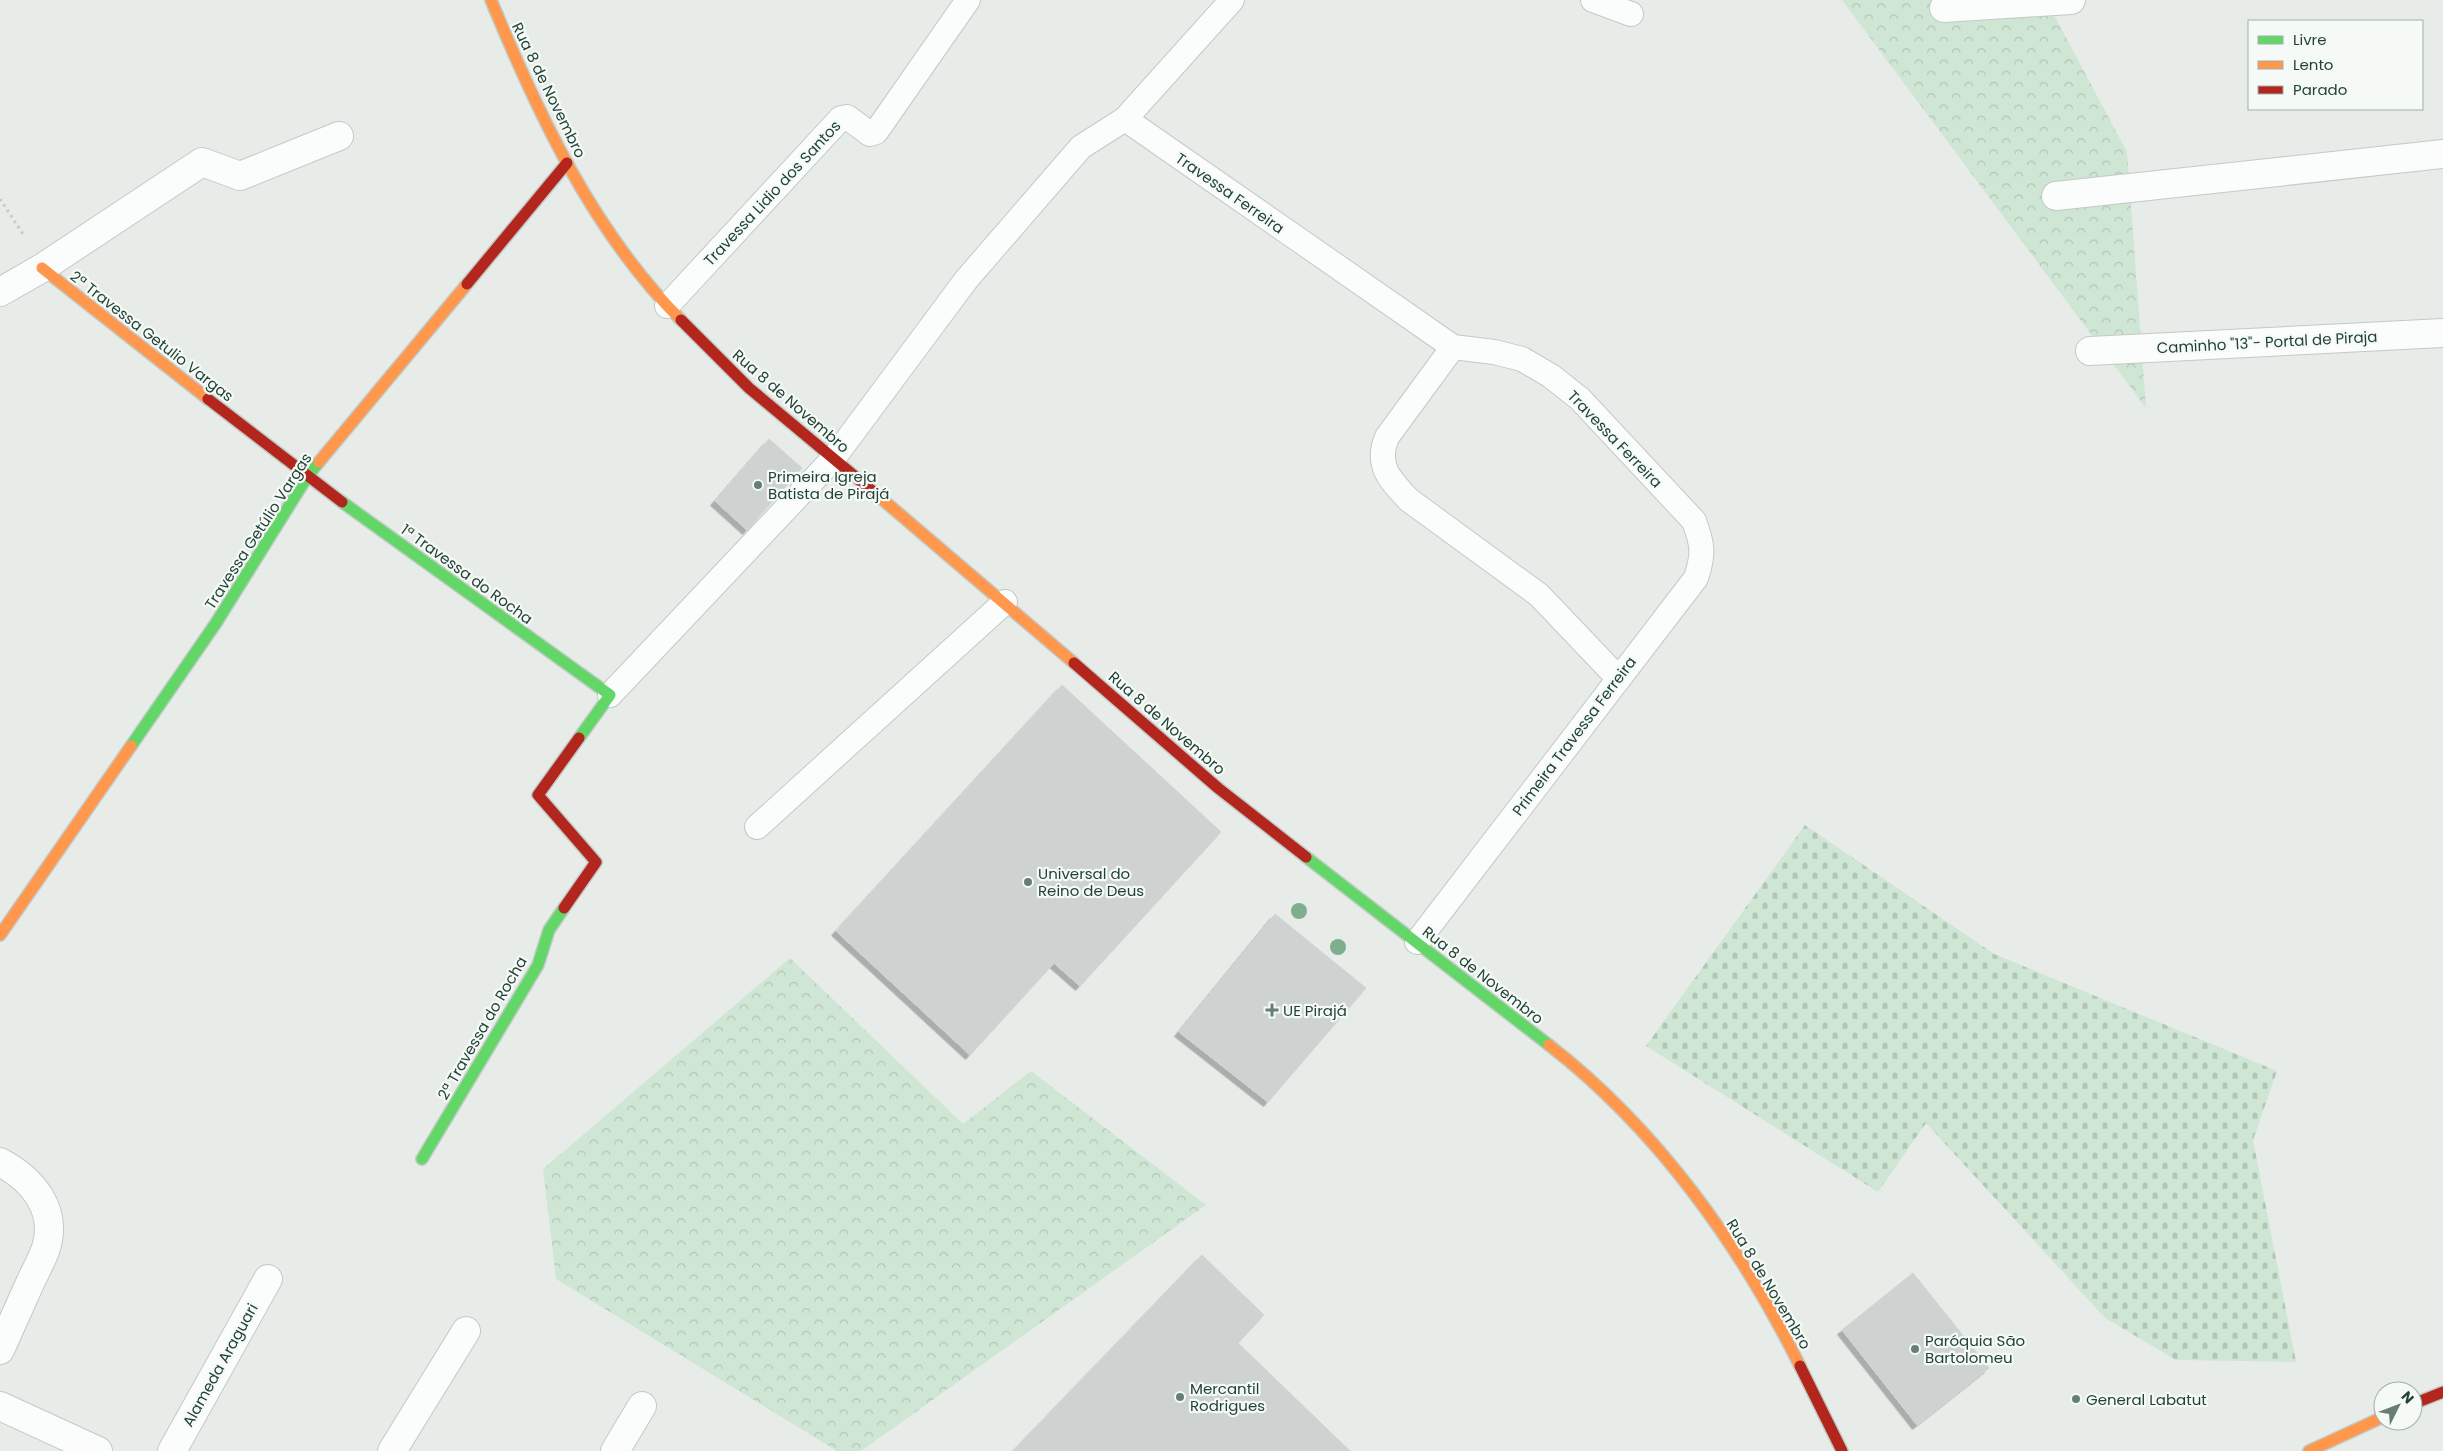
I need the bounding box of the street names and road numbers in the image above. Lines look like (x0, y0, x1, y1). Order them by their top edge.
street label: Rua 8 de Novembro (507, 19, 591, 161)
street label: Travessa Lidio dos Santos (699, 116, 845, 270)
street label: Travessa Ferreira (1171, 148, 1289, 238)
street label: 2ª Travessa Getulio Vargas (66, 266, 238, 406)
street label: Caminho "13"- Portal de Piraja (2156, 326, 2378, 358)
street label: Rua 8 de Novembro (728, 344, 854, 458)
street label: Travessa Ferreira (1563, 386, 1667, 492)
street label: Travessa Getúlio Vargas (200, 449, 317, 613)
street label: 1ª Travessa do Rocha (397, 519, 537, 629)
street label: Primeira Travessa Ferreira (1507, 652, 1641, 820)
street label: Rua 8 de Novembro (1104, 666, 1230, 780)
street label: Rua 8 de Novembro (1418, 921, 1548, 1029)
street label: 2ª Travessa do Rocha (432, 953, 532, 1103)
street label: Rua 8 de Novembro (1722, 1215, 1816, 1353)
street label: Alameda Araguari (177, 1300, 263, 1430)

